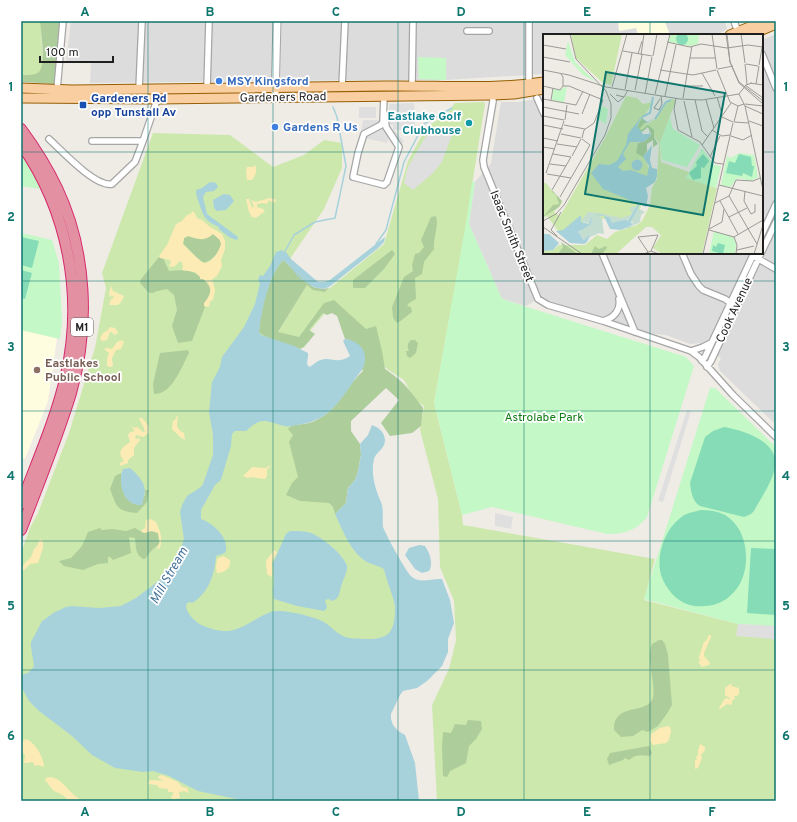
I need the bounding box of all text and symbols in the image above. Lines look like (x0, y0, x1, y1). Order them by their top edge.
text: A (80, 5, 90, 21)
text: B (206, 5, 215, 21)
text: C (332, 5, 340, 21)
text: D (456, 5, 466, 21)
text: E (583, 5, 591, 21)
text: F (708, 5, 716, 21)
inset map (543, 34, 763, 254)
scale bar (40, 38, 113, 64)
text: 100 m (46, 45, 79, 61)
place label: MSY Kingsford (227, 74, 309, 90)
marker: MSY Kingsford (214, 76, 224, 86)
text: 1 (8, 80, 14, 96)
text: 1 (783, 80, 789, 96)
street label: Gardeners Road (240, 89, 327, 107)
place label: Gardeners Rd opp Tunstall Av (91, 91, 177, 121)
marker: Gardeners Rd opp Tunstall Av (78, 100, 88, 110)
place label: Eastlake Golf Clubhouse (388, 109, 462, 139)
marker: Eastlake Golf Clubhouse (464, 118, 474, 128)
place label: Gardens R Us (283, 120, 358, 136)
marker: Gardens R Us (270, 122, 280, 132)
street label: Isaac Smith Street (485, 188, 537, 285)
text: 2 (7, 210, 15, 226)
text: 2 (782, 210, 790, 226)
street label: Cook Avenue (713, 275, 757, 346)
road number: M1 (71, 318, 93, 336)
text: 3 (7, 340, 15, 356)
text: 3 (782, 340, 790, 356)
place label: Eastlakes Public School (45, 356, 121, 386)
marker: Eastlakes Public School (32, 365, 42, 375)
park label: Astrolabe Park (504, 410, 584, 426)
text: 4 (7, 469, 15, 485)
text: 4 (782, 469, 790, 485)
water label: Mill Stream (147, 544, 193, 607)
text: 5 (7, 599, 15, 615)
text: 5 (782, 599, 790, 615)
text: 6 (7, 729, 15, 745)
text: 6 (782, 729, 790, 745)
text: A (80, 805, 90, 821)
text: B (206, 805, 215, 821)
text: C (332, 805, 340, 821)
text: D (456, 805, 466, 821)
text: E (583, 805, 591, 821)
text: F (708, 805, 716, 821)

